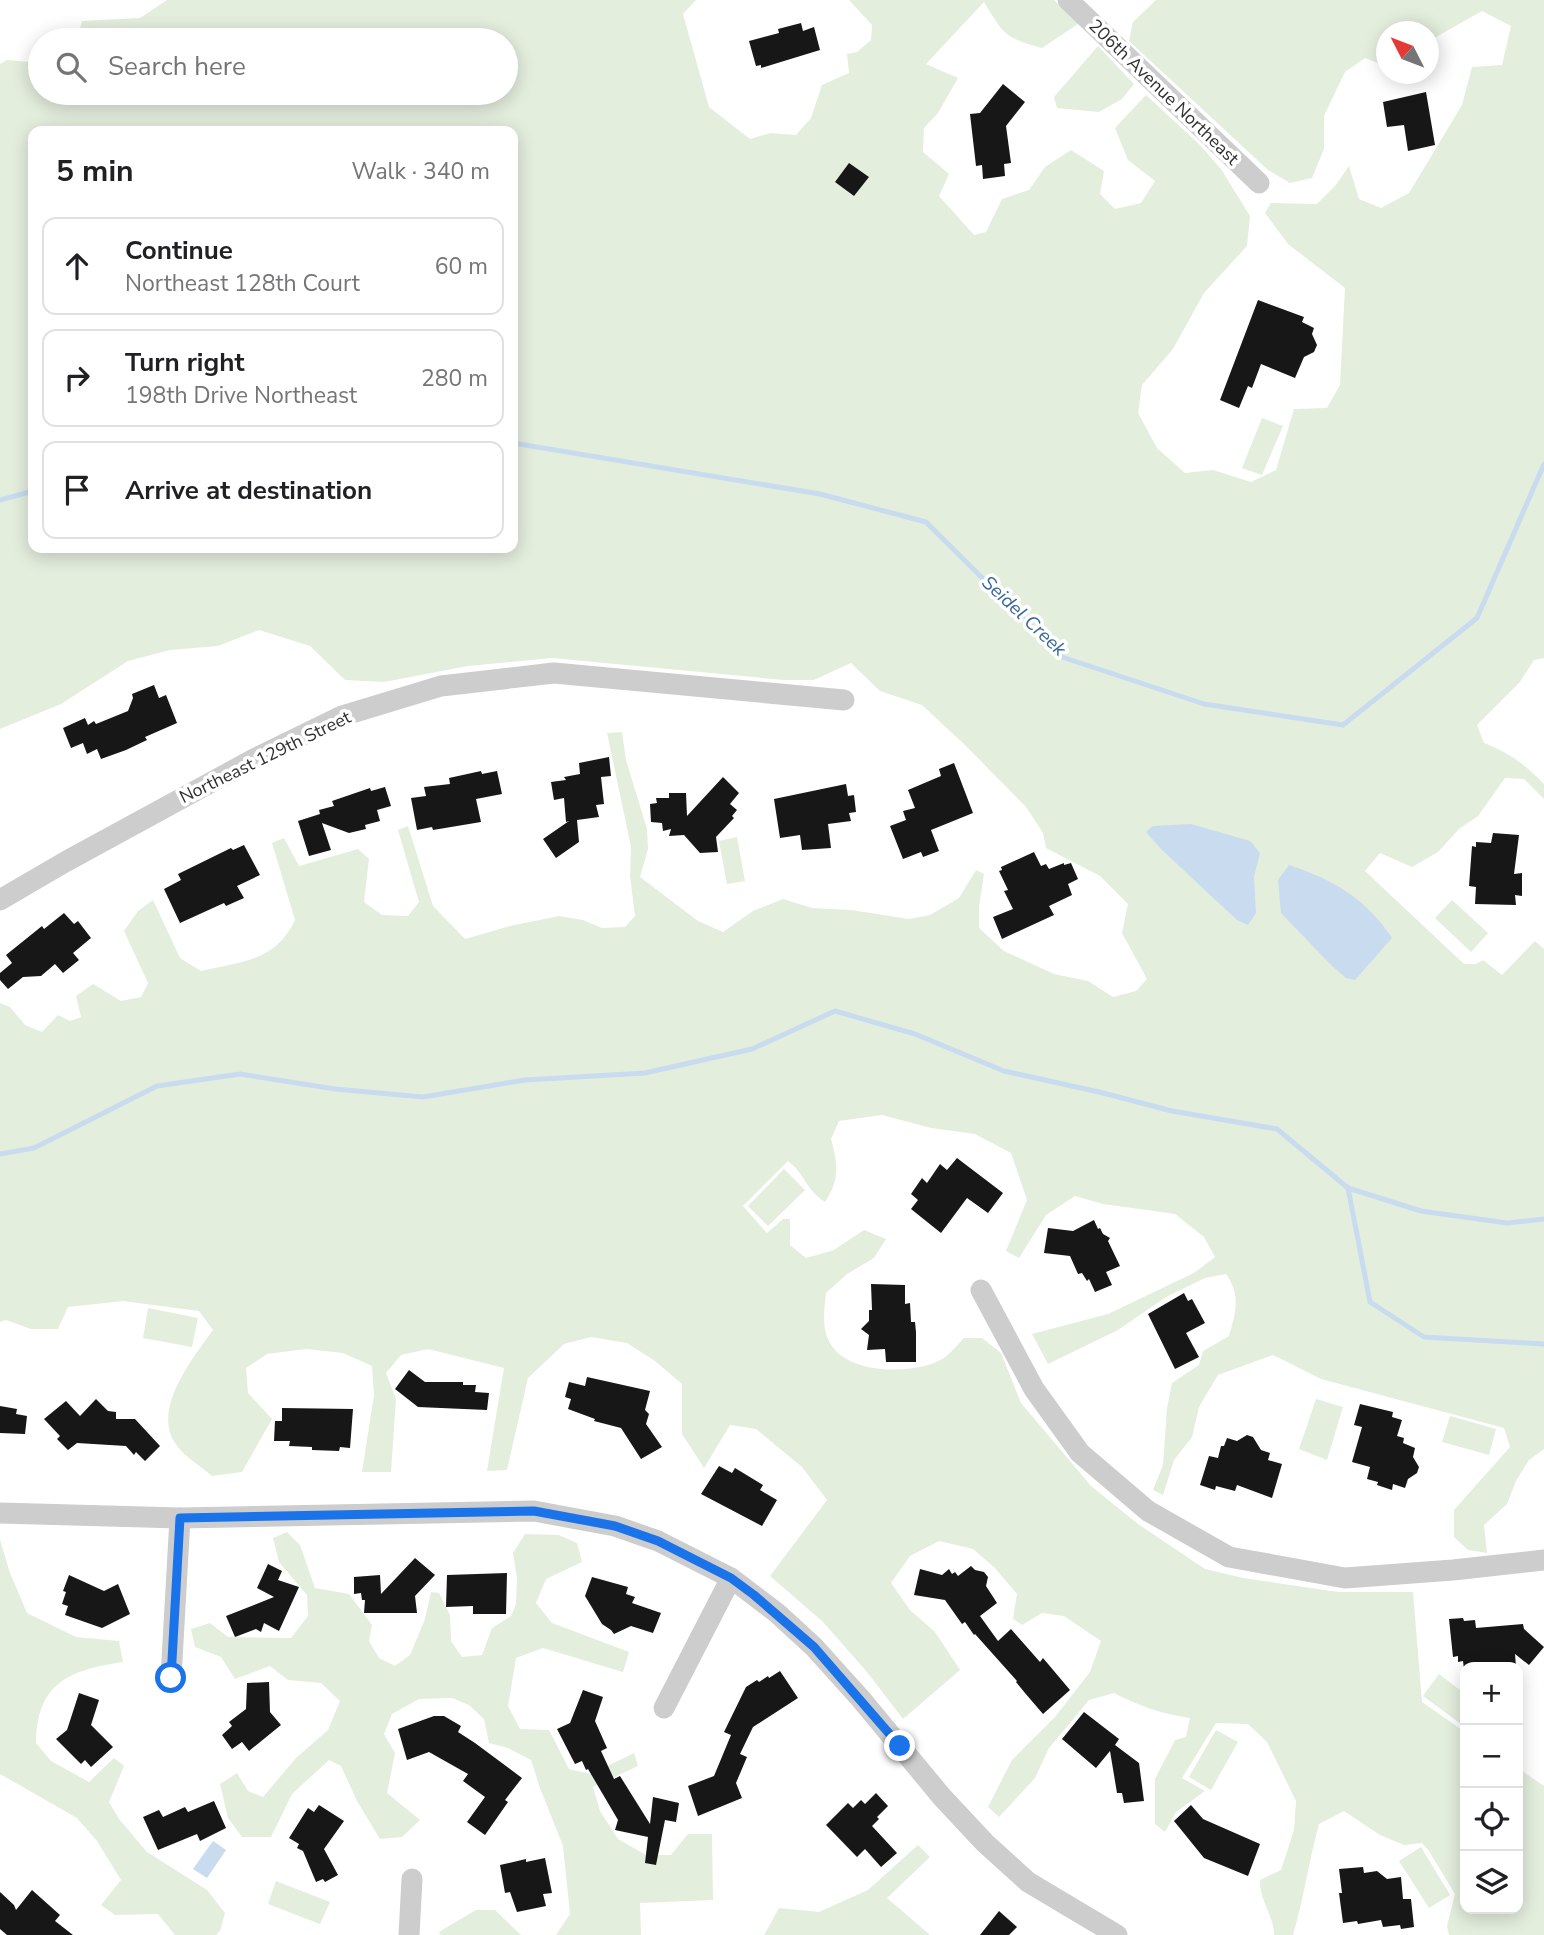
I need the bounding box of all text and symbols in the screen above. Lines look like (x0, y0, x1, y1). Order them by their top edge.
street label: 206th Avenue Northeast (1084, 14, 1245, 171)
north arrow (1376, 21, 1439, 84)
search box (28, 28, 518, 105)
icon: search (52, 48, 90, 86)
text: Search here (108, 49, 246, 84)
text: 5 min (56, 151, 134, 192)
text: Walk · 340 m (351, 156, 490, 187)
text: Continue (125, 233, 233, 268)
icon: ahead (58, 247, 96, 285)
text: 60 m (435, 251, 488, 282)
text: Northeast 128th Court (125, 268, 360, 299)
text: Turn right (125, 345, 244, 380)
icon: right (58, 359, 96, 397)
text: 280 m (421, 363, 488, 394)
text: 198th Drive Northeast (125, 380, 357, 411)
icon: arrive (58, 471, 96, 509)
text: Arrive at destination (125, 473, 372, 508)
water label: Seidel Creek (976, 570, 1072, 662)
street label: Northeast 129th Street (175, 705, 355, 809)
route start (155, 1662, 186, 1693)
map controls (1460, 1662, 1523, 1914)
button: + (1460, 1662, 1523, 1725)
button: − (1460, 1725, 1523, 1788)
route end (884, 1730, 915, 1761)
button: locate (1460, 1788, 1523, 1851)
button: layers (1460, 1851, 1523, 1914)

